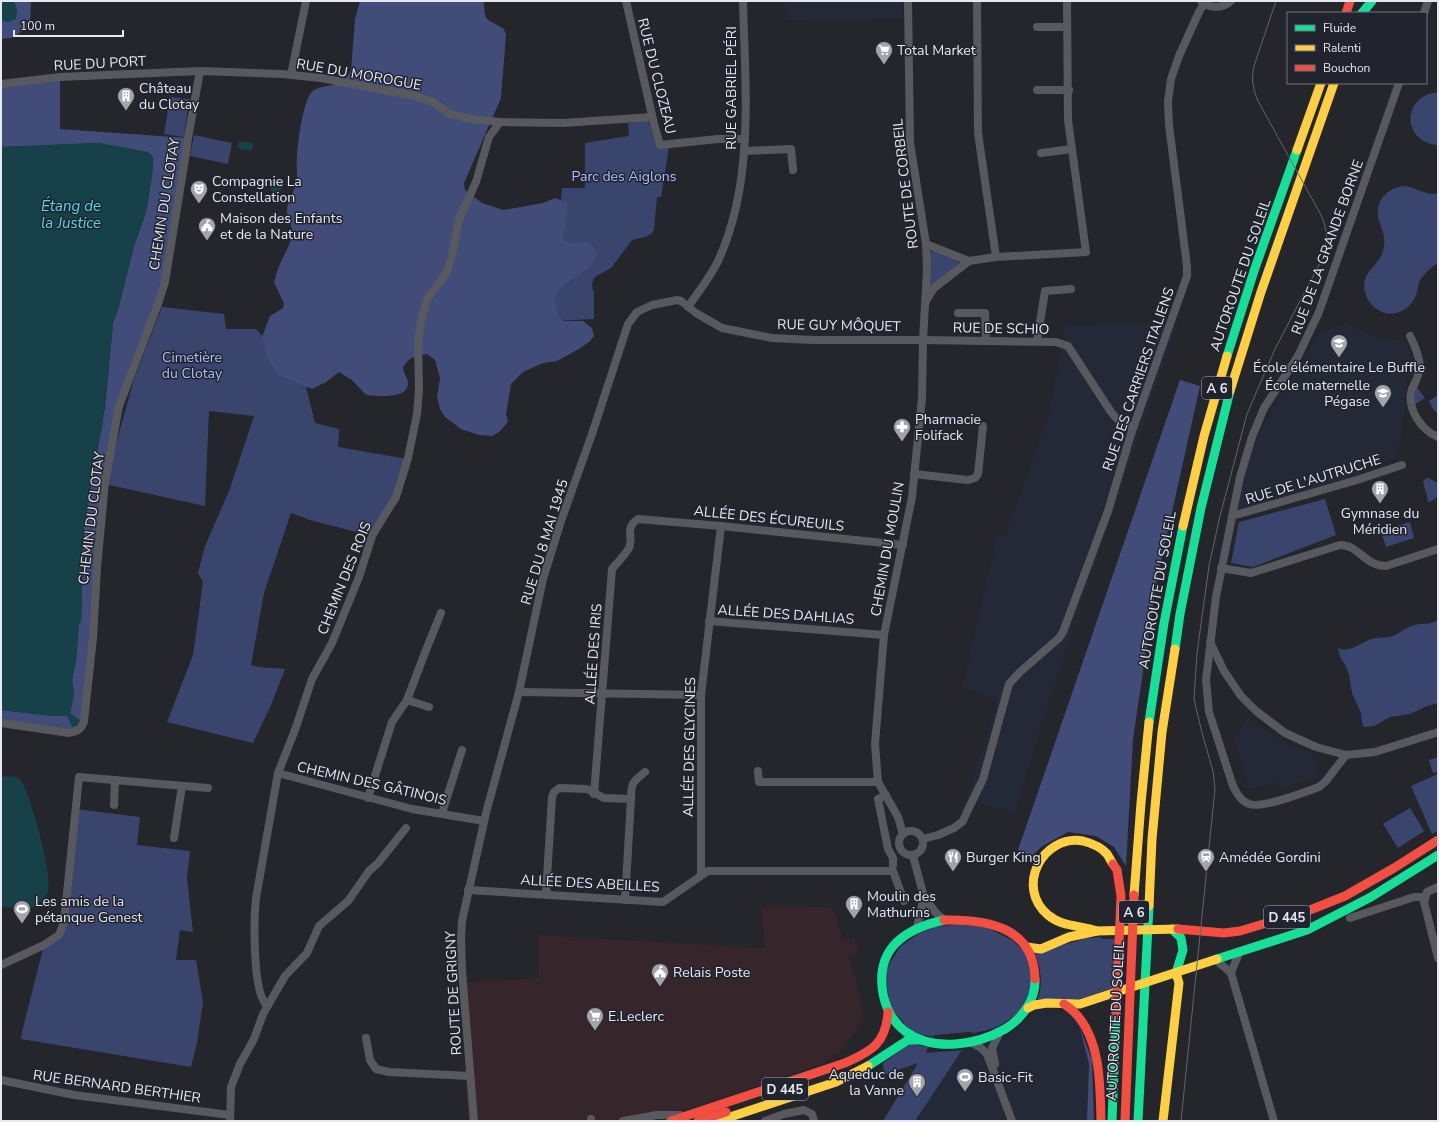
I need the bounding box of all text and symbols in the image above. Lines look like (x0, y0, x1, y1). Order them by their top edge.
scale bar (14, 12, 123, 38)
legend (1287, 12, 1427, 84)
street label: RUE DU CLOZEAU (633, 16, 680, 136)
text: 100 m (20, 18, 55, 34)
text: Fluide (1323, 20, 1356, 36)
street label: RUE GABRIEL PÉRI (722, 26, 741, 150)
supermarket icon: Total Market (874, 40, 894, 65)
text: Ralenti (1323, 40, 1361, 56)
place label: Total Market (897, 41, 976, 60)
street label: RUE DU PORT (53, 52, 147, 75)
street label: RUE DU MOROGUE (295, 54, 423, 95)
text: Bouchon (1323, 60, 1370, 76)
place label: Château du Clotay (139, 79, 200, 114)
building icon: Château du Clotay (116, 86, 136, 111)
street label: ROUTE DE CORBEIL (888, 118, 923, 250)
street label: CHEMIN DU CLOTAY (145, 136, 184, 272)
street label: RUE DE LA GRANDE BORNE (1287, 157, 1368, 337)
park label: Parc des Aiglons (571, 167, 677, 186)
place label: Compagnie La Constellation (212, 172, 302, 207)
theatre icon: Compagnie La Constellation (189, 179, 209, 204)
water label: Étang de la Justice (41, 196, 101, 233)
street label: AUTOROUTE DU SOLEIL (1205, 196, 1276, 354)
place label: Maison des Enfants et de la Nature (220, 209, 343, 244)
public building icon: Maison des Enfants et de la Nature (197, 216, 217, 241)
street label: RUE DES CARRIERS ITALIENS (1098, 285, 1179, 473)
street label: RUE GUY MÔQUET (777, 315, 902, 336)
street label: RUE DE SCHIO (953, 318, 1049, 339)
school or university icon: École élémentaire Le Buffle (1329, 333, 1349, 358)
park label: Cimetière du Clotay (162, 348, 223, 383)
place label: École élémentaire Le Buffle (1253, 358, 1425, 377)
place label: École maternelle Pégase (1265, 376, 1370, 411)
road number: A 6 (1202, 377, 1232, 399)
school or university icon: École maternelle Pégase (1373, 383, 1393, 408)
place label: Pharmacie Folifack (915, 410, 981, 445)
pharmacy icon: Pharmacie Folifack (892, 417, 912, 442)
street label: CHEMIN DU CLOTAY (74, 450, 109, 586)
street label: RUE DE L'AUTRUCHE (1243, 450, 1383, 509)
street label: RUE DU 8 MAI 1945 (516, 477, 573, 607)
building icon: Gymnase du Méridien (1370, 479, 1390, 504)
street label: CHEMIN DU MOULIN (866, 480, 909, 618)
street label: ALLÉE DES ÉCUREUILS (693, 501, 845, 536)
place label: Gymnase du Méridien (1341, 504, 1419, 539)
street label: AUTOROUTE DU SOLEIL (1134, 509, 1181, 670)
street label: CHEMIN DES ROIS (313, 518, 376, 638)
street label: ALLÉE DES DAHLIAS (717, 600, 855, 629)
street label: ALLÉE DES IRIS (580, 603, 607, 705)
street label: ALLÉE DES GLYCINES (679, 677, 700, 817)
street label: CHEMIN DES GÂTINOIS (295, 757, 449, 810)
restaurant icon: Burger King (943, 847, 963, 872)
station icon: Amédée Gordini (1196, 847, 1216, 872)
place label: Burger King (966, 848, 1041, 867)
place label: Amédée Gordini (1219, 848, 1321, 867)
street label: ALLÉE DES ABEILLES (520, 870, 660, 897)
place label: Moulin des Mathurins (867, 887, 936, 922)
place label: Les amis de la pétanque Genest (35, 892, 143, 927)
building icon: Moulin des Mathurins (844, 894, 864, 919)
sports icon: Les amis de la pétanque Genest (12, 899, 32, 924)
road number: A 6 (1119, 901, 1149, 923)
road number: D 445 (1264, 906, 1310, 928)
street label: ROUTE DE GRIGNY (441, 930, 466, 1056)
street label: AUTOROUTE DU SOLEIL (1102, 940, 1129, 1101)
public building icon: Relais Poste (650, 962, 670, 987)
place label: Relais Poste (673, 963, 750, 982)
supermarket icon: E.Leclerc (585, 1006, 605, 1031)
place label: E.Leclerc (608, 1007, 664, 1026)
street label: RUE BERNARD BERTHIER (32, 1065, 202, 1108)
place label: Aqueduc de la Vanne (829, 1065, 904, 1100)
sports icon: Basic-Fit (955, 1067, 975, 1092)
place label: Basic-Fit (978, 1068, 1033, 1087)
building icon: Aqueduc de la Vanne (907, 1072, 927, 1097)
road number: D 445 (762, 1078, 808, 1100)

